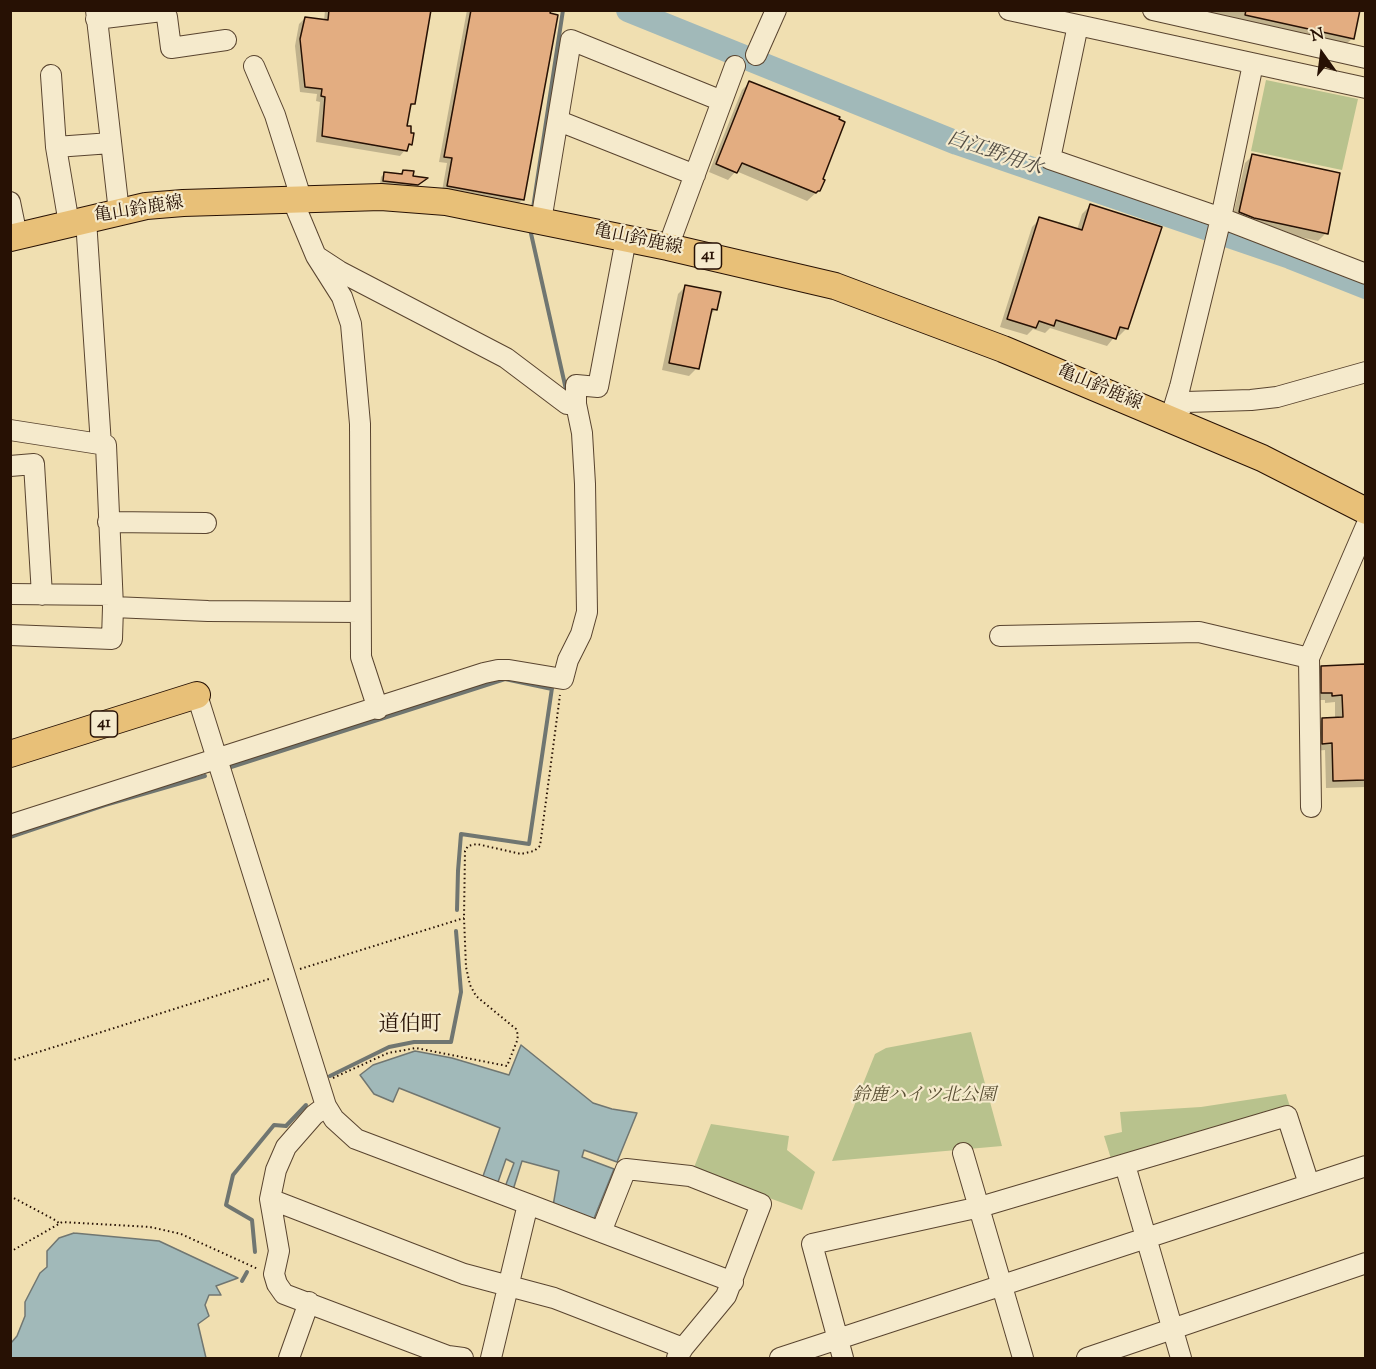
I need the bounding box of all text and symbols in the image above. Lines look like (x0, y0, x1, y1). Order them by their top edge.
text: N (1309, 23, 1327, 49)
north arrow (1292, 24, 1352, 84)
water label: 白江野用水 (943, 127, 1045, 183)
street label: 亀山鈴鹿線 (93, 193, 185, 229)
street label: 亀山鈴鹿線 (592, 221, 684, 261)
road number: 41 (694, 243, 722, 269)
street label: 亀山鈴鹿線 (1053, 361, 1145, 417)
road number: 41 (90, 711, 118, 737)
district label: 道伯町 (379, 1013, 441, 1039)
park label: 鈴鹿ハイツ北公園 (852, 1086, 996, 1108)

